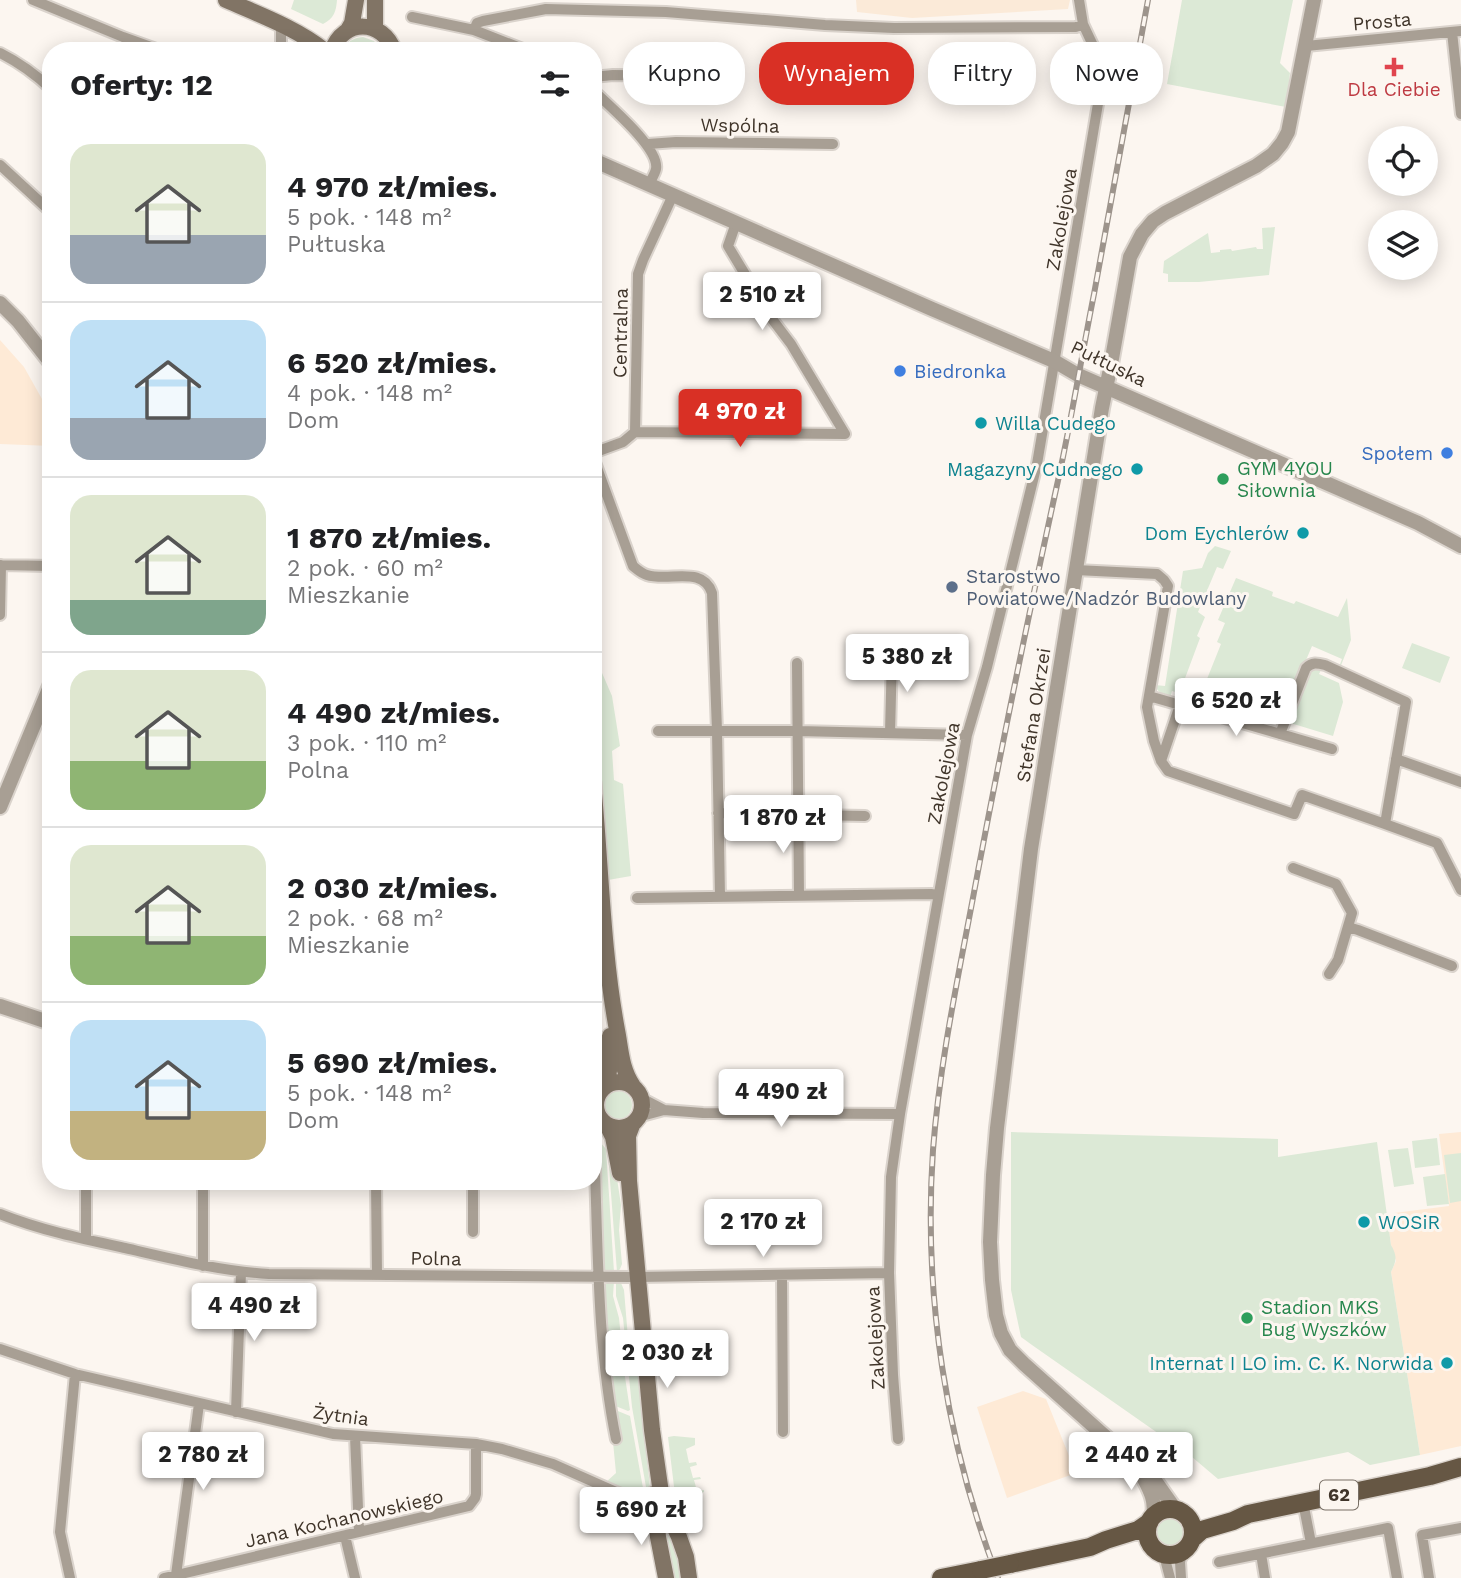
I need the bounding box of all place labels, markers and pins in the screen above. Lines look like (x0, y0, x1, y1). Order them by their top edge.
marker: Dla Ciebie (1386, 59, 1402, 75)
place label: Dla Ciebie (1347, 78, 1441, 101)
pin: 2 510 zł (690, 272, 834, 332)
place label: Biedronka (914, 360, 1007, 383)
marker: Biedronka (892, 363, 908, 379)
pin: 4 970 zł (668, 390, 812, 449)
place label: Willa Cudego (995, 412, 1116, 435)
marker: Willa Cudego (973, 415, 989, 431)
place label: Społem (1361, 442, 1433, 465)
marker: Społem (1439, 445, 1455, 461)
place label: GYM 4YOU Siłownia (1237, 457, 1333, 502)
place label: Magazyny Cudnego (947, 458, 1123, 481)
marker: Magazyny Cudnego (1129, 461, 1145, 477)
marker: GYM 4YOU Siłownia (1215, 471, 1231, 487)
place label: Dom Eychlerów (1144, 522, 1289, 545)
marker: Dom Eychlerów (1295, 525, 1311, 541)
place label: Starostwo Powiatowe/Nadzór Budowlany (966, 565, 1247, 610)
marker: Starostwo Powiatowe/Nadzór Budowlany (944, 579, 960, 595)
pin: 5 380 zł (835, 634, 979, 694)
pin: 6 520 zł (1164, 678, 1308, 738)
pin: 1 870 zł (711, 796, 855, 855)
pin: 4 490 zł (709, 1070, 853, 1129)
pin: 2 170 zł (691, 1200, 835, 1259)
place label: WOSiR (1378, 1211, 1440, 1234)
marker: WOSiR (1356, 1214, 1372, 1230)
pin: 4 490 zł (182, 1284, 326, 1343)
place label: Stadion MKS Bug Wyszków (1261, 1296, 1387, 1341)
marker: Stadion MKS Bug Wyszków (1239, 1310, 1255, 1326)
pin: 2 030 zł (595, 1330, 739, 1390)
place label: Internat I LO im. C. K. Norwida (1149, 1352, 1433, 1375)
marker: Internat I LO im. C. K. Norwida (1439, 1355, 1455, 1371)
pin: 2 780 zł (131, 1432, 275, 1492)
pin: 2 440 zł (1059, 1432, 1203, 1492)
pin: 5 690 zł (569, 1488, 713, 1547)

